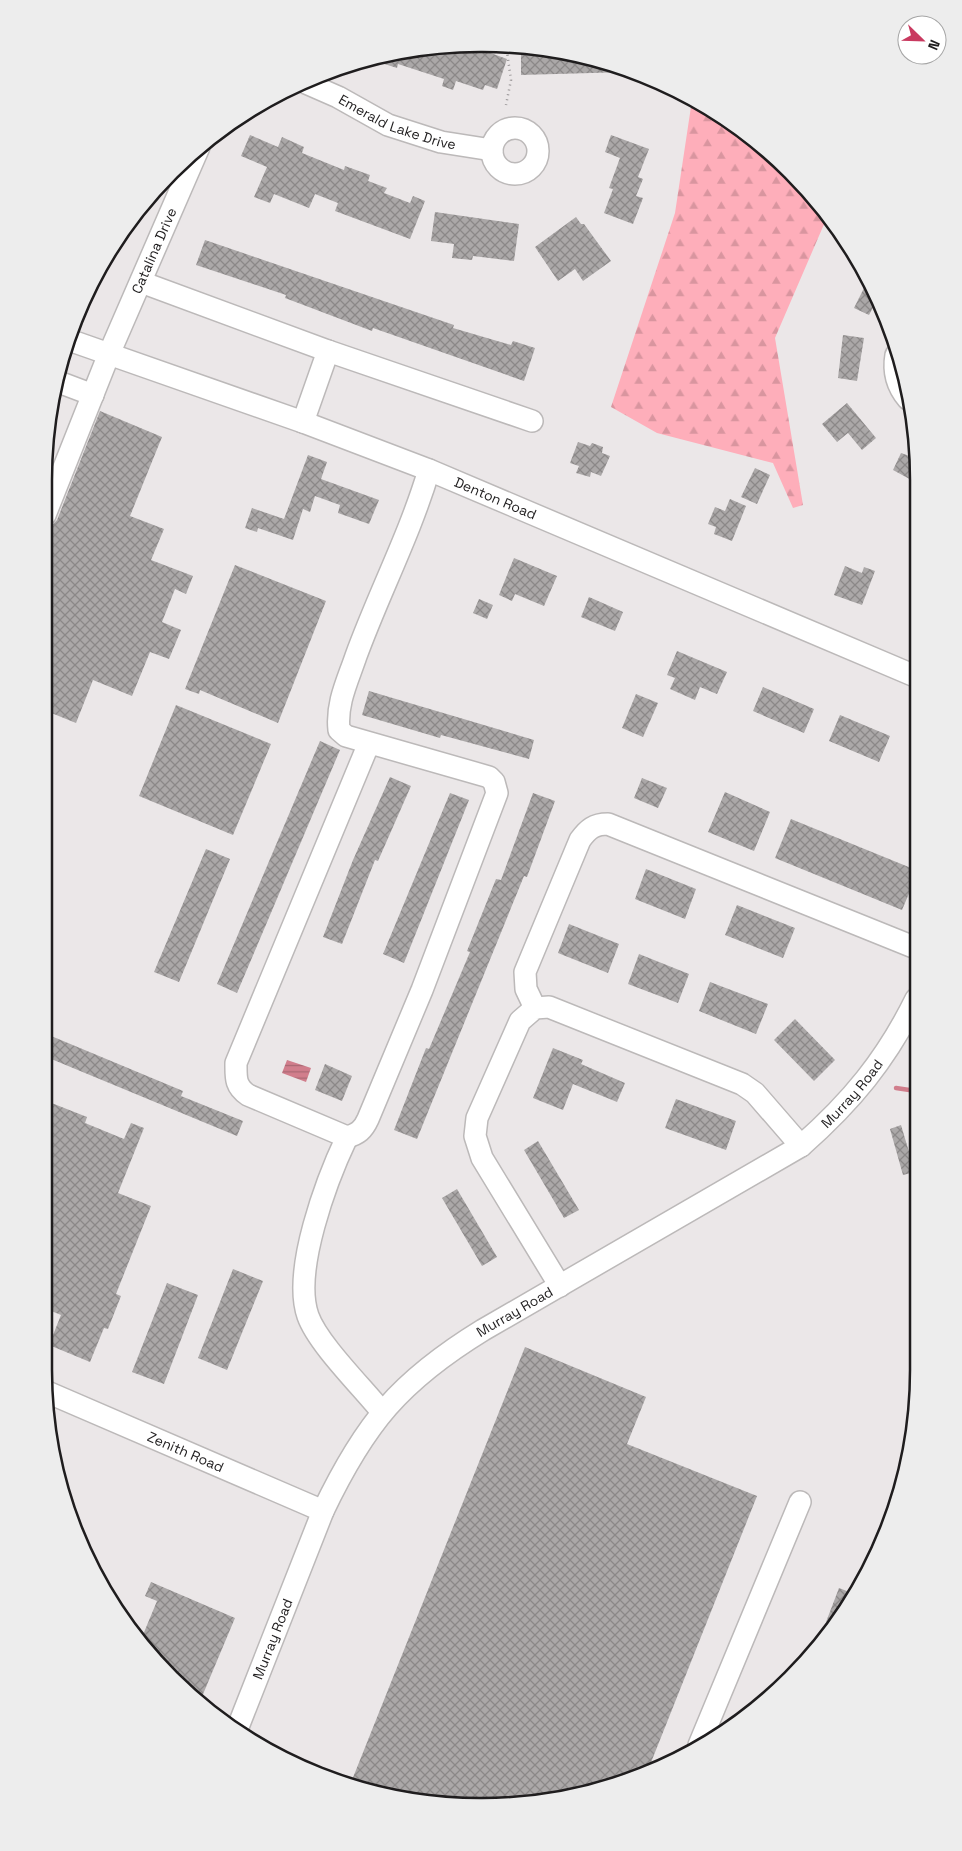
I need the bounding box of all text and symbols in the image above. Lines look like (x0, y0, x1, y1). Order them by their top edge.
north arrow (897, 15, 947, 65)
text: N (924, 37, 944, 53)
street label: Emerald Lake Drive (335, 90, 457, 153)
street label: Catalina Drive (127, 205, 181, 296)
street label: Denton Road (452, 473, 539, 524)
street label: Murray Road (817, 1056, 887, 1132)
street label: Murray Road (473, 1282, 556, 1341)
street label: Zenith Road (145, 1427, 227, 1476)
street label: Murray Road (249, 1596, 297, 1682)

